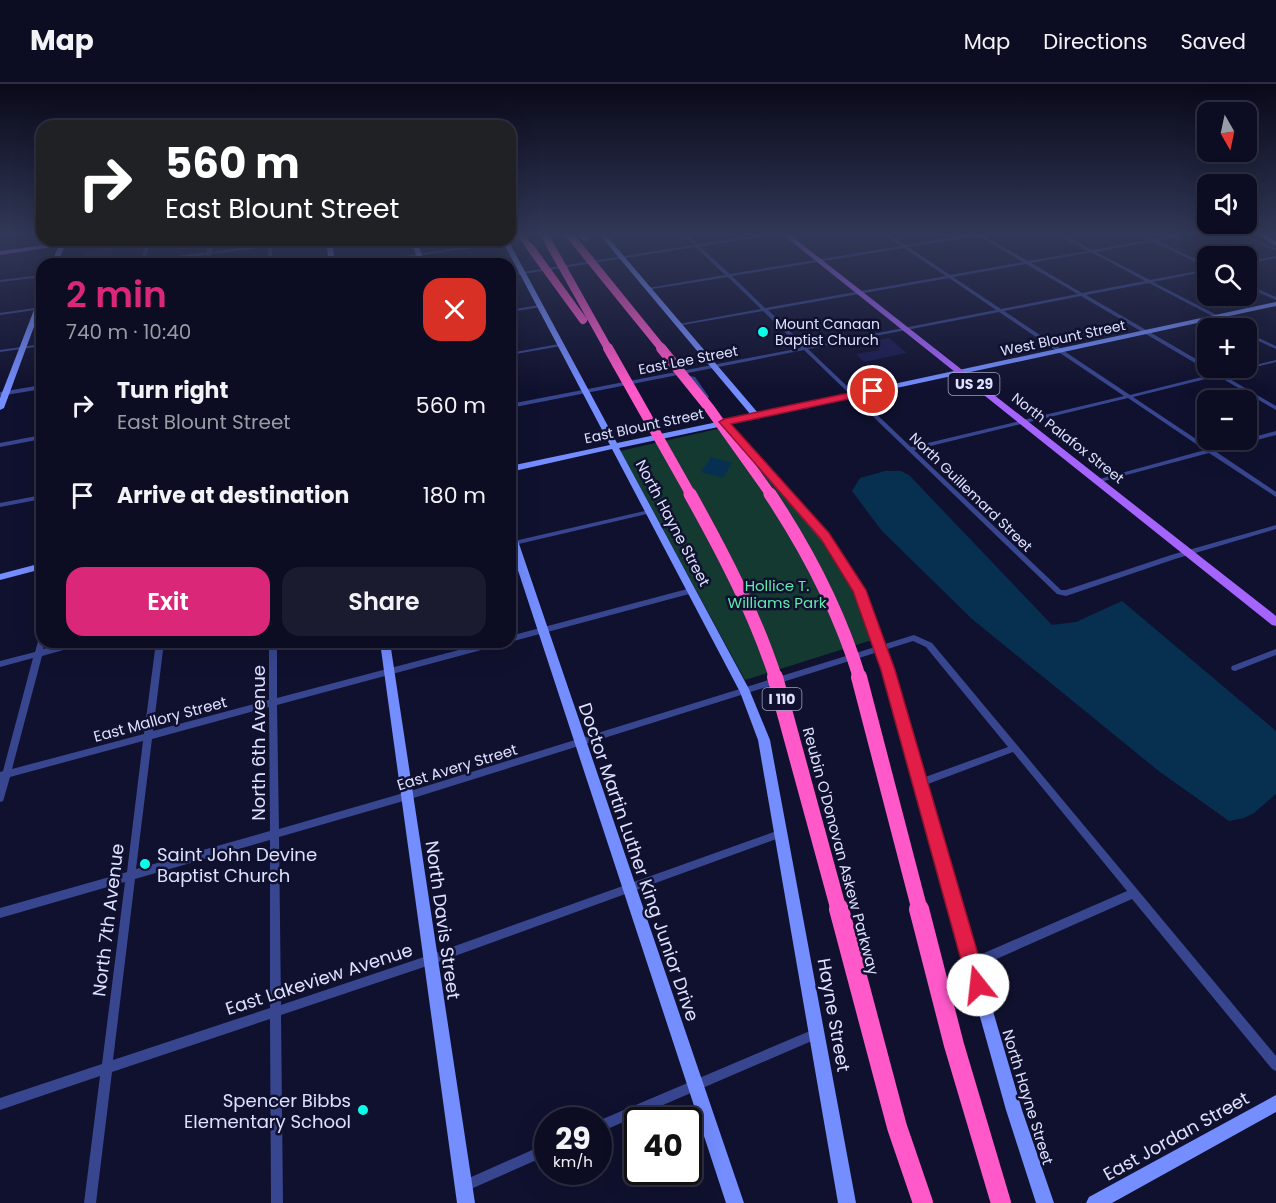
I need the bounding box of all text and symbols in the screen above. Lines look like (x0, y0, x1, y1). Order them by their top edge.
text: Map (30, 21, 94, 60)
text: Map (964, 27, 1010, 56)
text: Directions (1043, 27, 1147, 56)
text: Saved (1180, 27, 1246, 56)
north arrow (1197, 102, 1257, 162)
map controls (1197, 102, 1257, 450)
text: 560 m (165, 134, 300, 193)
icon: right (66, 144, 144, 222)
button: sound (1197, 174, 1257, 234)
text: East Blount Street (165, 190, 399, 227)
button: search (1197, 246, 1257, 306)
text: 2 min (66, 269, 167, 320)
button: close (423, 278, 486, 341)
place label: Mount Canaan Baptist Church (775, 314, 880, 350)
street label: West Blount Street (999, 315, 1127, 361)
text: 740 m · 10:40 (66, 318, 191, 346)
button: + (1197, 318, 1257, 378)
marker: Mount Canaan Baptist Church (756, 325, 770, 339)
street label: East Lee Street (637, 341, 739, 379)
pin (847, 365, 898, 416)
road number: US 29 (948, 373, 1000, 395)
icon: arrive (856, 374, 889, 407)
text: Turn right (117, 375, 228, 406)
street label: North Palafox Street (1008, 388, 1128, 488)
icon: right (66, 389, 99, 422)
text: 560 m (416, 390, 486, 421)
button: − (1197, 390, 1257, 450)
street label: East Blount Street (582, 404, 706, 448)
text: East Blount Street (117, 408, 291, 436)
street label: North Guillemard Street (905, 428, 1037, 556)
street label: North Hayne Street (631, 456, 715, 590)
icon: arrive (66, 479, 99, 512)
text: Arrive at destination (117, 480, 349, 511)
text: 180 m (423, 480, 486, 511)
button: Exit (66, 567, 270, 636)
button: Share (282, 567, 486, 636)
park label: Hollice T. Williams Park (728, 575, 827, 613)
street label: North 6th Avenue (246, 665, 271, 821)
road number: I 110 (762, 688, 802, 710)
street label: East Mallory Street (91, 691, 229, 747)
street label: Doctor Martin Luther King Junior Drive (573, 699, 705, 1025)
street label: Reubin O'Donovan Askew Parkway (798, 725, 884, 978)
street label: East Avery Street (394, 739, 520, 795)
street label: North Davis Street (419, 839, 467, 1001)
street label: North 7th Avenue (86, 842, 130, 998)
place label: Saint John Devine Baptist Church (157, 842, 317, 888)
marker: Saint John Devine Baptist Church (138, 857, 152, 871)
street label: East Lakeview Avenue (222, 937, 416, 1021)
position arrow (946, 953, 1010, 1017)
street label: Hayne Street (812, 956, 856, 1074)
street label: North Hayne Street (997, 1027, 1059, 1167)
street label: East Jordan Street (1099, 1085, 1253, 1187)
place label: Spencer Bibbs Elementary School (184, 1088, 351, 1134)
marker: Spencer Bibbs Elementary School (356, 1103, 370, 1117)
speed limit sign: 40 (624, 1107, 702, 1185)
text: 29 (555, 1117, 591, 1160)
text: km/h (553, 1151, 593, 1172)

